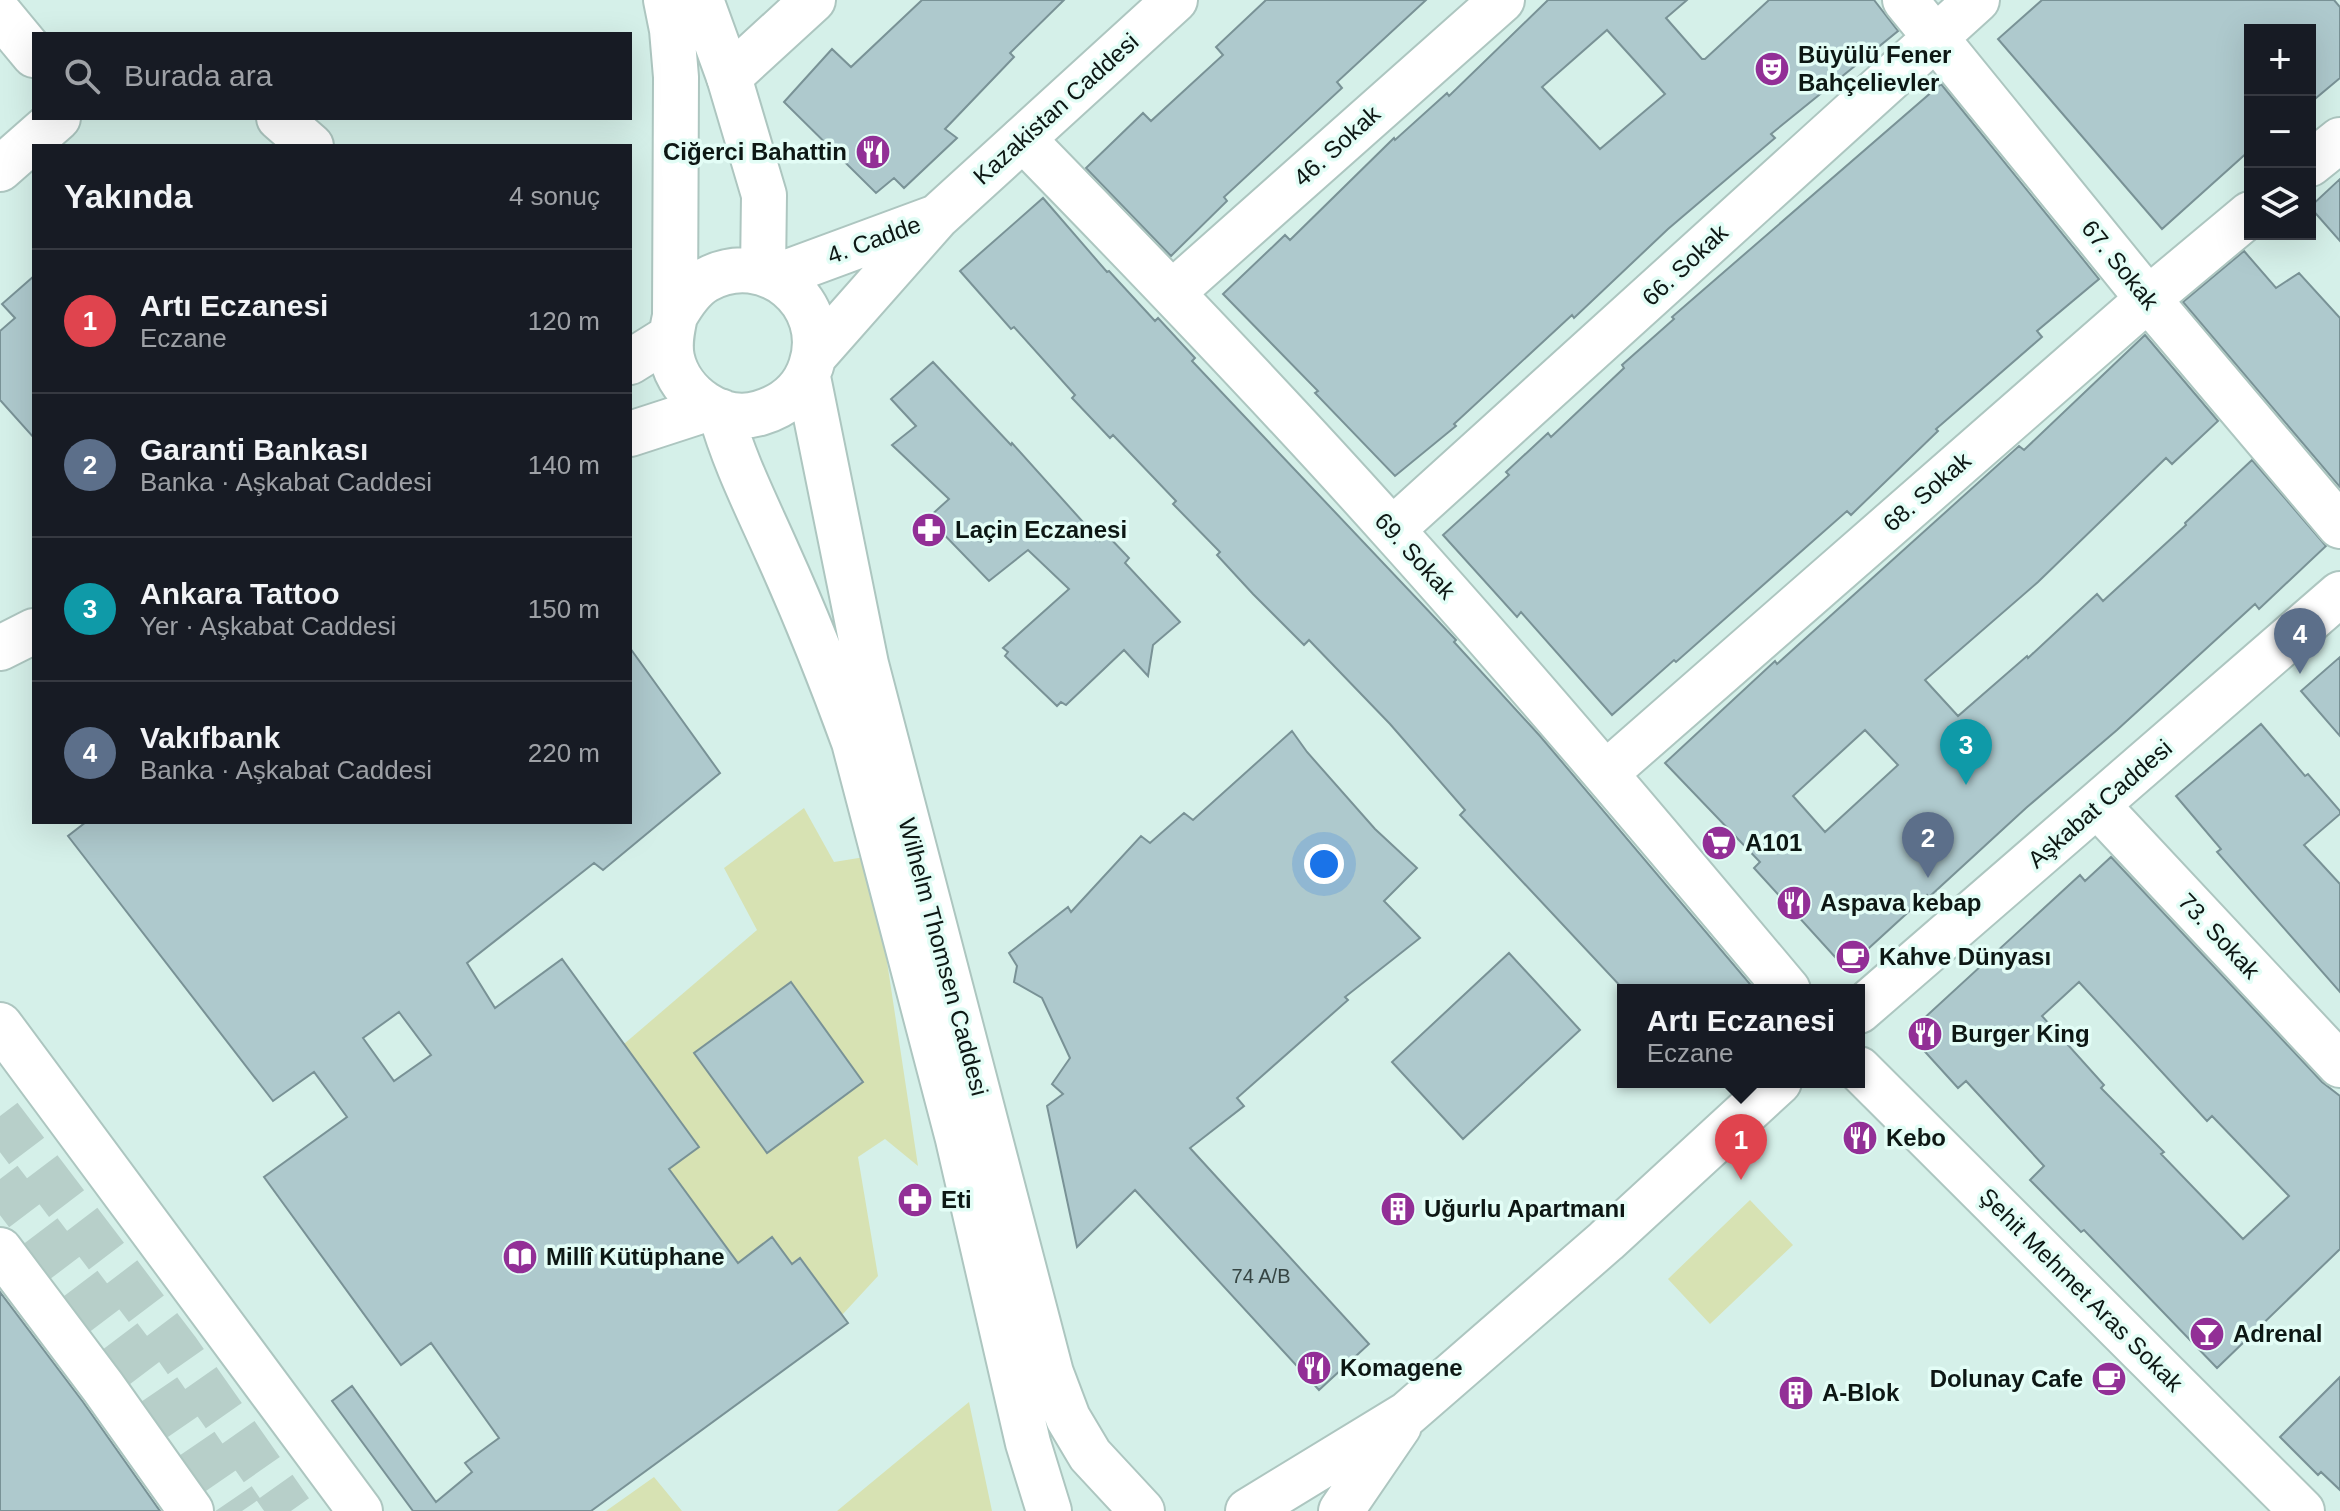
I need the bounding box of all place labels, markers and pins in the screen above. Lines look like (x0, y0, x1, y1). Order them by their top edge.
place label: Büyülü Fener Bahçelievler (1798, 41, 1951, 96)
theatre icon: Büyülü Fener Bahçelievler (1753, 50, 1791, 88)
restaurant icon: Ciğerci Bahattin (854, 133, 892, 171)
place label: Ciğerci Bahattin (663, 138, 847, 165)
pharmacy icon: Laçin Eczanesi (910, 511, 948, 549)
place label: Laçin Eczanesi (955, 516, 1127, 543)
pin: 4 (2274, 608, 2326, 674)
pin: 3 (1940, 719, 1992, 785)
pin: 2 (1902, 812, 1954, 878)
supermarket icon: A101 (1700, 824, 1738, 862)
place label: A101 (1745, 829, 1802, 856)
restaurant icon: Aspava kebap (1775, 884, 1813, 922)
place label: Aspava kebap (1820, 889, 1981, 916)
cafe icon: Kahve Dünyası (1834, 938, 1872, 976)
place label: Kahve Dünyası (1879, 943, 2051, 970)
restaurant icon: Burger King (1906, 1015, 1944, 1053)
place label: Burger King (1951, 1020, 2090, 1047)
pin: 1 (1715, 1114, 1767, 1180)
restaurant icon: Kebo (1841, 1119, 1879, 1157)
place label: Kebo (1886, 1124, 1946, 1151)
pharmacy icon: Eti (896, 1181, 934, 1219)
place label: Eti (941, 1186, 972, 1213)
building icon: Uğurlu Apartmanı (1379, 1190, 1417, 1228)
place label: Uğurlu Apartmanı (1424, 1195, 1626, 1222)
library icon: Millî Kütüphane (501, 1238, 539, 1276)
place label: Millî Kütüphane (546, 1243, 725, 1270)
bar icon: Adrenal (2188, 1315, 2226, 1353)
place label: Adrenal (2233, 1320, 2322, 1347)
restaurant icon: Komagene (1295, 1349, 1333, 1387)
place label: Komagene (1340, 1354, 1463, 1381)
cafe icon: Dolunay Cafe (2090, 1360, 2128, 1398)
place label: Dolunay Cafe (1930, 1365, 2083, 1392)
building icon: A-Blok (1777, 1374, 1815, 1412)
place label: A-Blok (1822, 1379, 1900, 1406)

